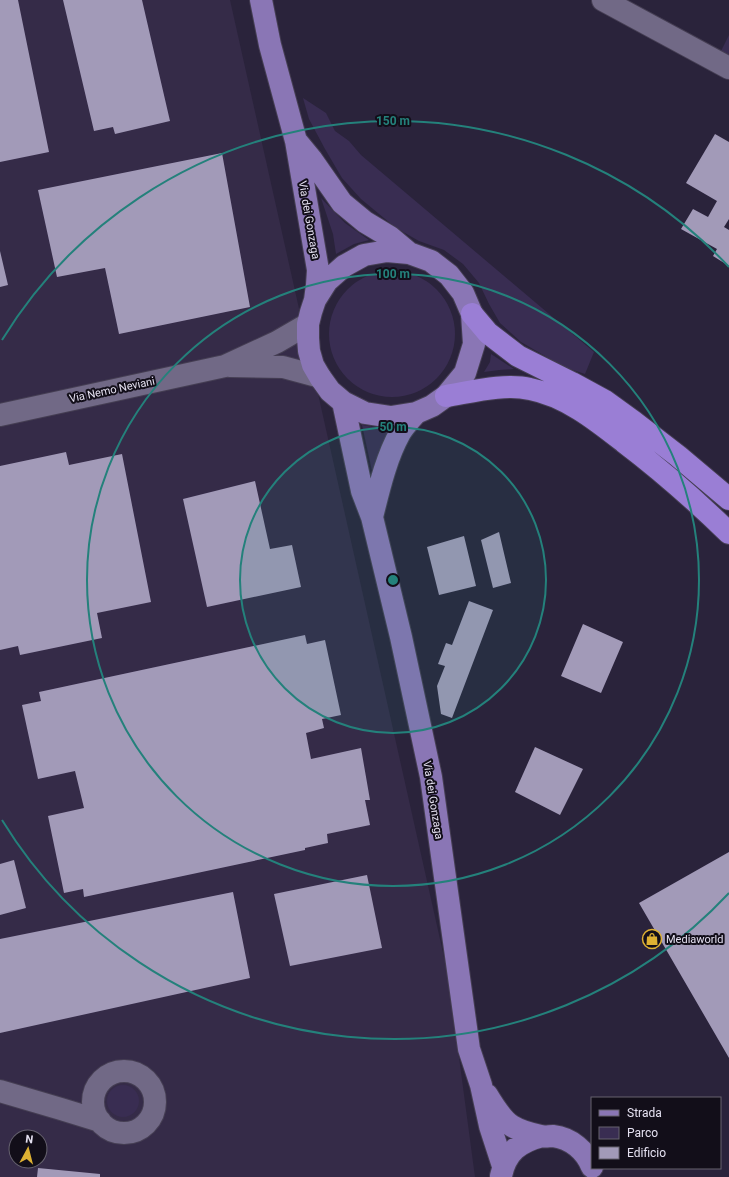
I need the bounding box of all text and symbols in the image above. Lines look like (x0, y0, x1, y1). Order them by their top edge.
text: 150 m (376, 114, 410, 128)
street label: Via dei Gonzaga (296, 180, 322, 260)
text: 100 m (376, 267, 410, 281)
street label: Via Nemo Neviani (68, 375, 156, 405)
text: 50 m (379, 420, 407, 434)
centre of rings (386, 573, 400, 587)
street label: Via dei Gonzaga (420, 760, 446, 840)
shop icon: Mediaworld (641, 928, 663, 950)
place label: Mediaworld (666, 933, 723, 946)
legend (591, 1097, 721, 1169)
text: Strada (627, 1106, 662, 1120)
text: Parco (627, 1126, 658, 1140)
north arrow (8, 1129, 48, 1169)
text: N (25, 1133, 34, 1147)
text: Edificio (627, 1146, 666, 1160)

